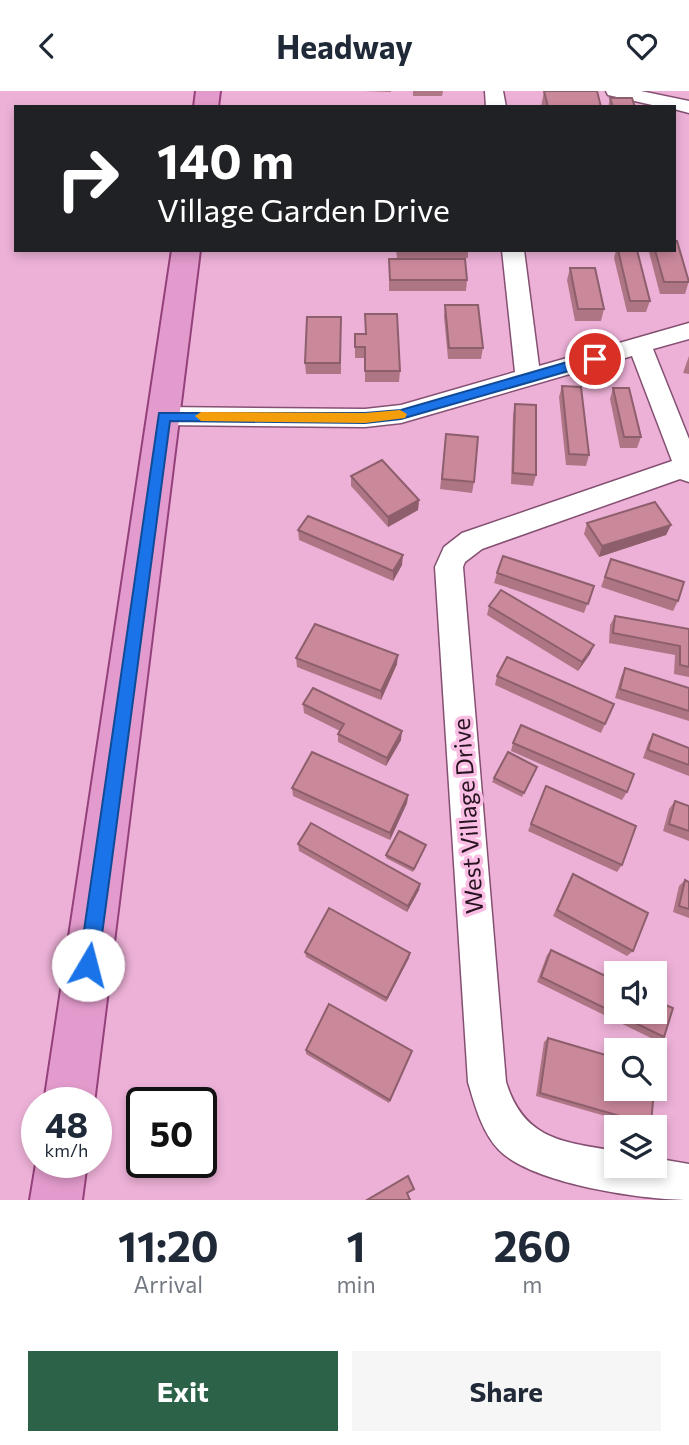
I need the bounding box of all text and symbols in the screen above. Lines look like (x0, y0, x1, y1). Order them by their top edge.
text: Headway (276, 26, 413, 66)
icon: back (28, 27, 66, 65)
icon: heart (623, 27, 661, 65)
text: 140 m (157, 129, 294, 189)
icon: right (42, 133, 133, 224)
text: Village Garden Drive (157, 189, 450, 229)
pin (565, 329, 625, 389)
icon: arrive (576, 340, 614, 378)
street label: West Village Drive (446, 717, 488, 915)
position arrow (51, 928, 125, 1002)
map controls (604, 961, 667, 1178)
button: sound (604, 961, 667, 1024)
button: search (604, 1038, 667, 1101)
speed limit sign: 50 (126, 1087, 217, 1178)
text: 48 (45, 1102, 88, 1145)
button: layers (604, 1115, 667, 1178)
text: km/h (45, 1139, 88, 1161)
text: 11:20 (118, 1219, 219, 1271)
text: 1 (347, 1219, 366, 1271)
text: 260 (494, 1219, 571, 1271)
text: Arrival (133, 1270, 203, 1298)
text: min (337, 1270, 376, 1298)
text: m (522, 1270, 542, 1298)
button: Exit (28, 1351, 338, 1431)
button: Share (352, 1351, 661, 1431)

